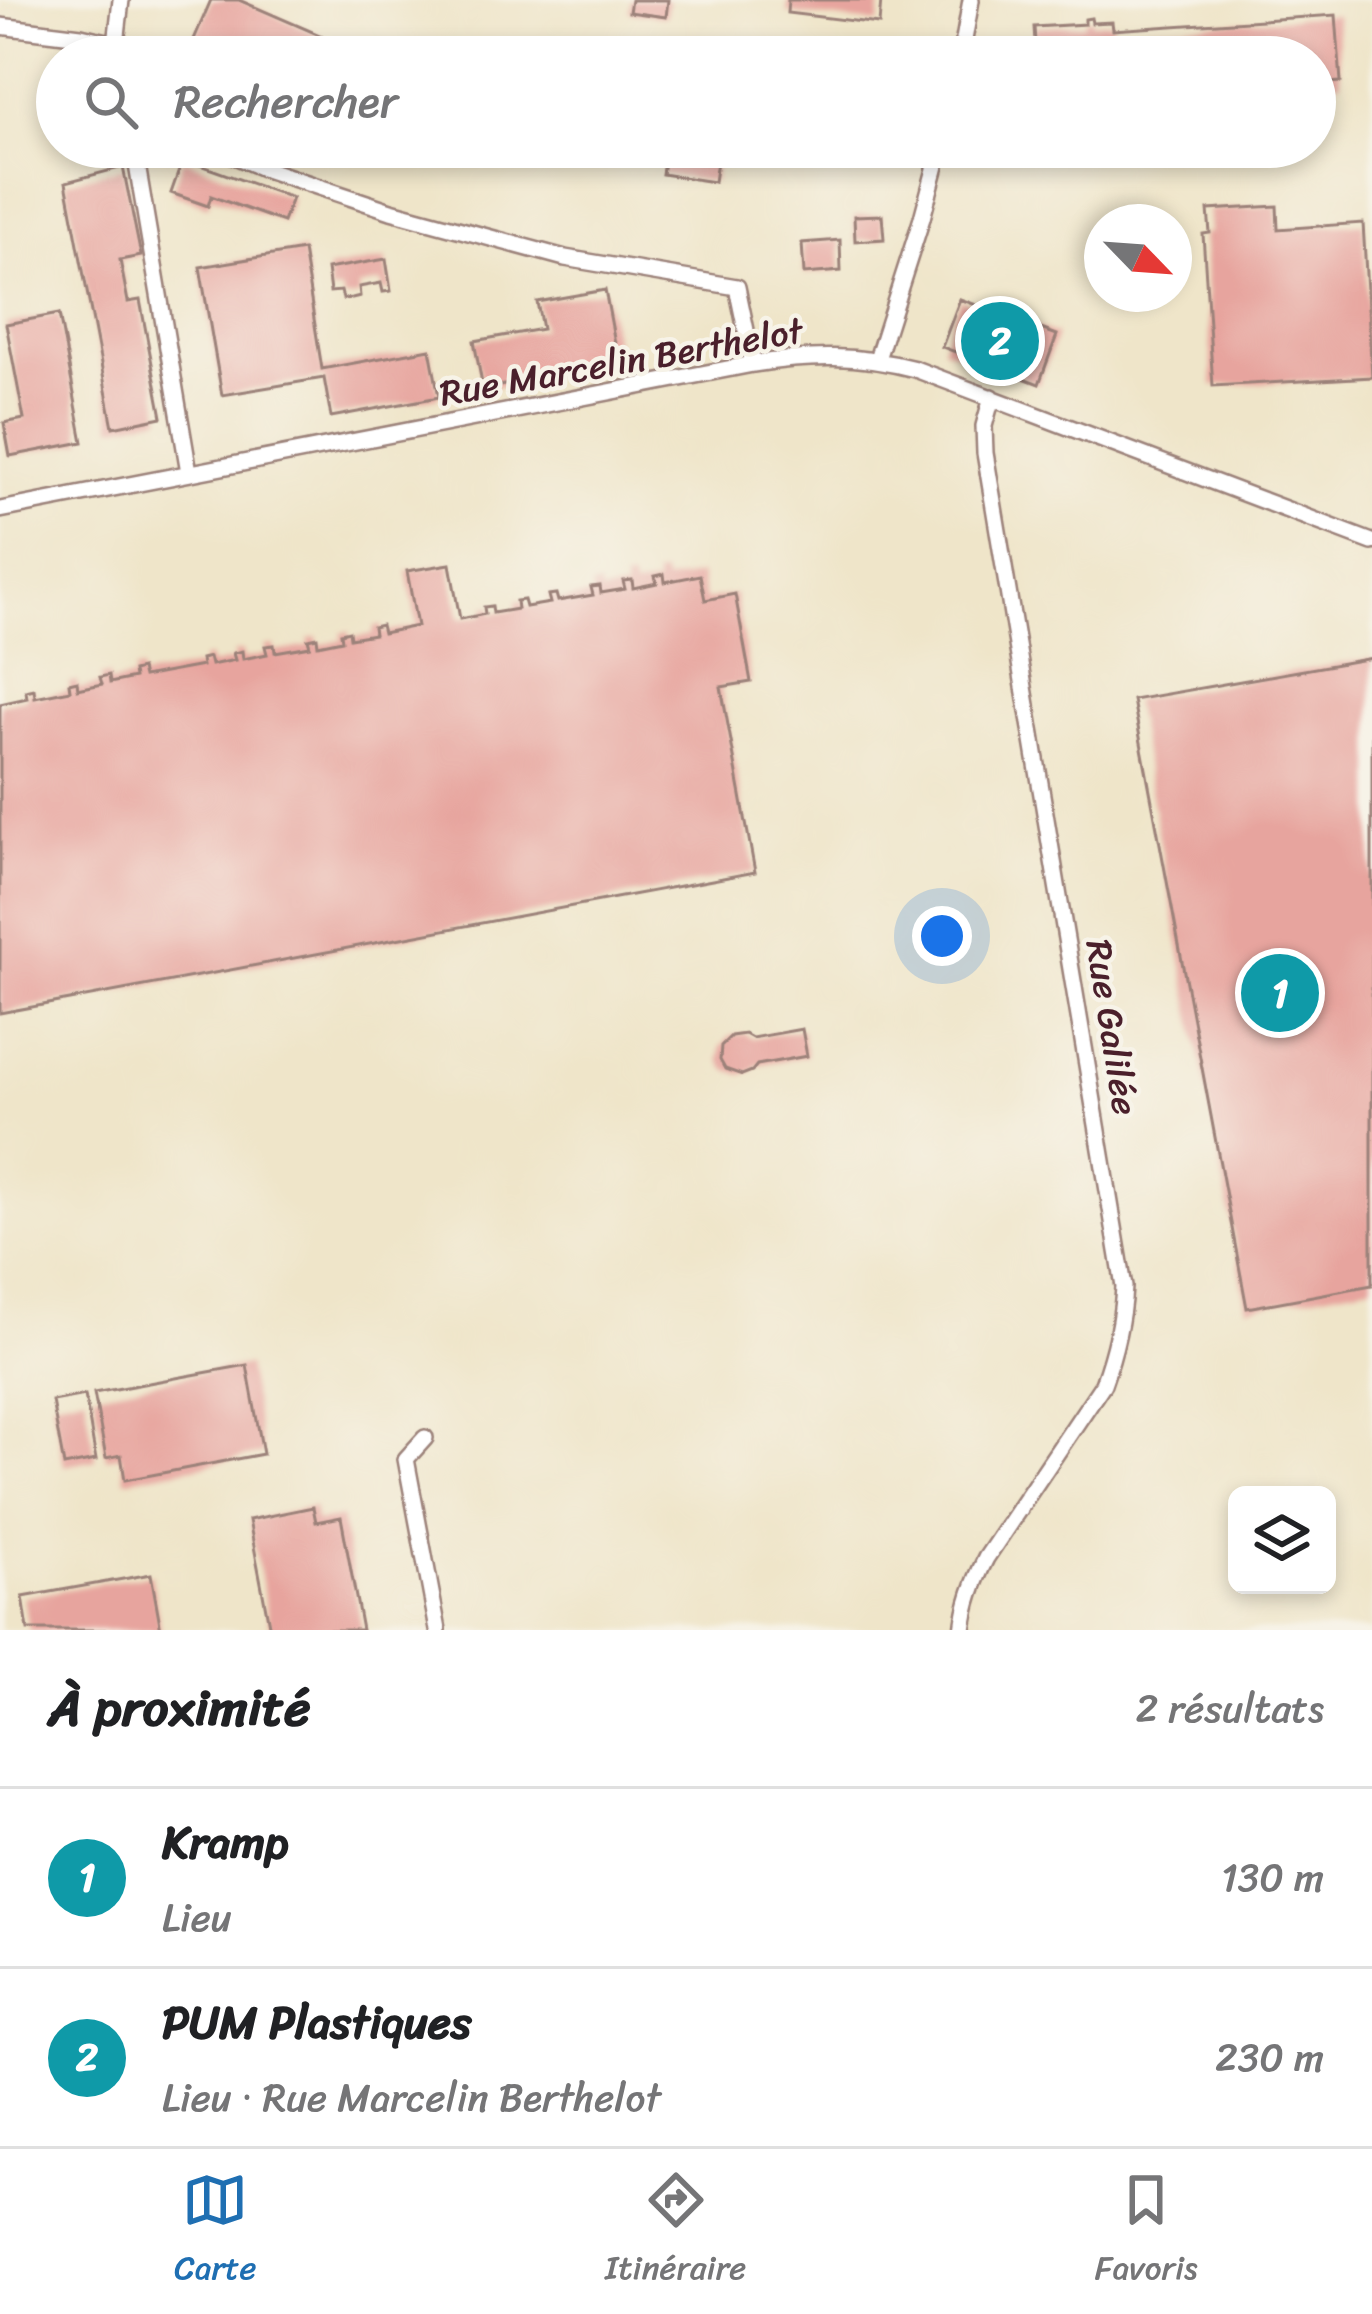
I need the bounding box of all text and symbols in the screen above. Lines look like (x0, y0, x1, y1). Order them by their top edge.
search box (36, 36, 1336, 168)
text: Rechercher (174, 62, 398, 142)
icon: search (78, 69, 144, 135)
north arrow (1084, 204, 1192, 312)
pin: 2 (961, 296, 1039, 386)
street label: Rue Marcelin Berthelot (435, 298, 809, 425)
your location (912, 906, 972, 966)
street label: Rue Galilée (1067, 935, 1157, 1120)
pin: 1 (1241, 948, 1319, 1038)
map controls (1228, 1486, 1336, 1594)
button: layers (1228, 1486, 1336, 1594)
text: À proximité (48, 1663, 310, 1753)
text: 2 résultats (1136, 1674, 1324, 1743)
text: Kramp (162, 1803, 289, 1883)
text: 1 (79, 1843, 95, 1912)
text: 130 m (1221, 1843, 1324, 1912)
text: Lieu (162, 1883, 232, 1952)
text: PUM Plastiques (162, 1983, 472, 2063)
text: 2 (76, 2023, 98, 2092)
text: 230 m (1215, 2023, 1324, 2092)
text: Lieu · Rue Marcelin Berthelot (162, 2063, 661, 2132)
tab: Carte (174, 2167, 256, 2297)
tab: Itinéraire (605, 2167, 746, 2297)
tab: Favoris (1095, 2167, 1198, 2297)

